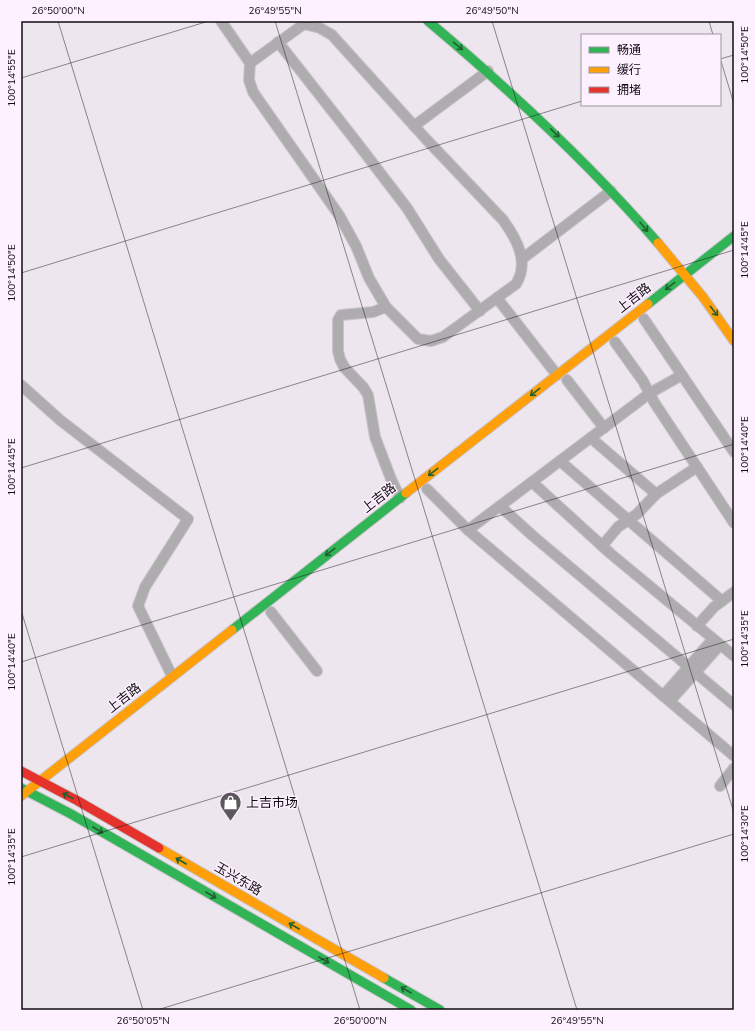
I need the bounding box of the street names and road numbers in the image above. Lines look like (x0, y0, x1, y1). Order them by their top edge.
street label: 上吉路 (613, 279, 655, 317)
street label: 上吉路 (358, 479, 400, 517)
street label: 上吉路 (103, 679, 145, 717)
street label: 玉兴东路 (211, 858, 265, 900)

